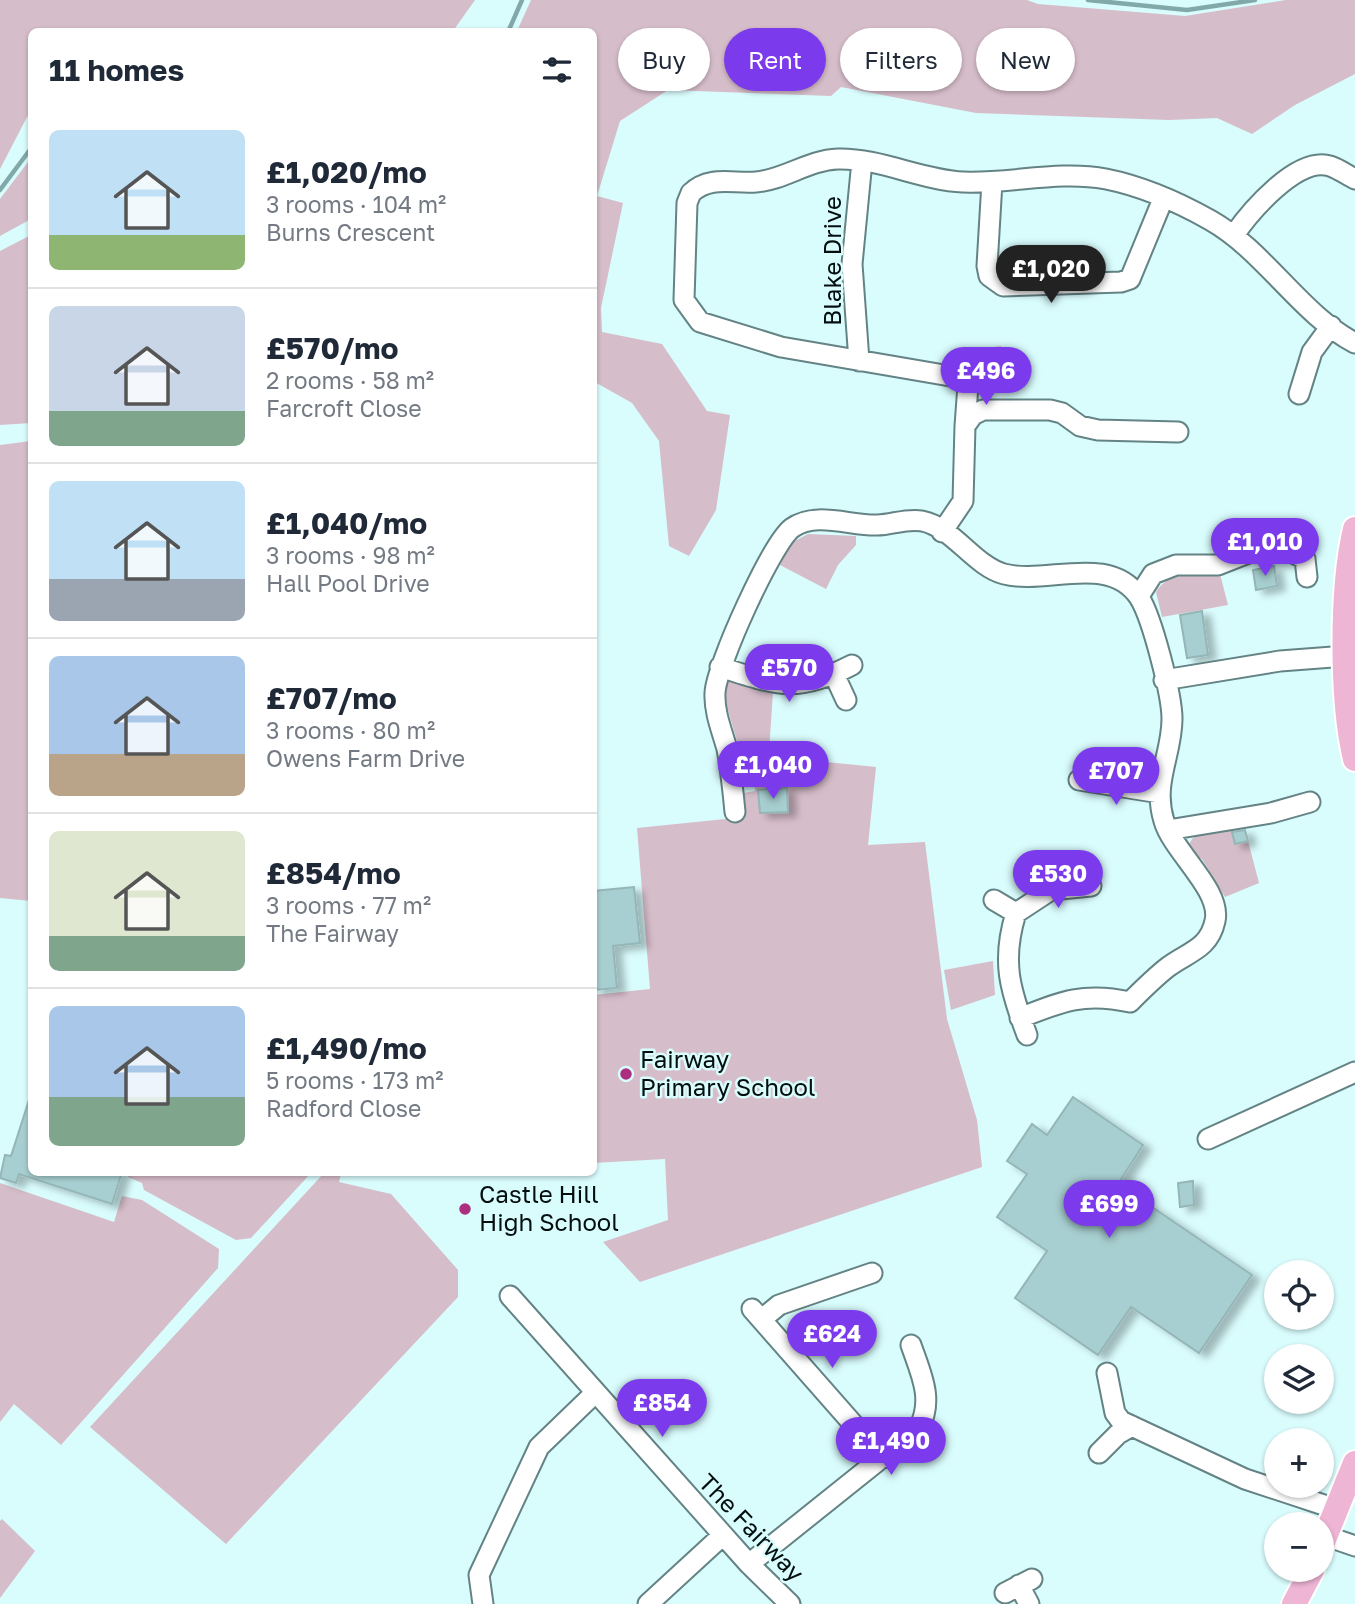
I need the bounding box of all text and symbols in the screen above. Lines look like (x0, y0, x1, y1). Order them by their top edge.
chip: Buy (618, 28, 710, 91)
chip: Rent (724, 28, 826, 91)
chip: Filters (840, 28, 962, 91)
chip: New (976, 28, 1075, 91)
icon: filters (538, 51, 576, 89)
text: 11 homes (49, 52, 184, 88)
text: £1,020/mo (266, 154, 427, 190)
icon: home (105, 158, 189, 242)
text: 3 rooms · 104 m² (266, 190, 446, 218)
street label: Blake Drive (817, 196, 846, 326)
text: Burns Crescent (266, 218, 435, 246)
pin: £1,020 (994, 246, 1108, 305)
text: £1,020 (1012, 254, 1090, 282)
text: £570/mo (266, 330, 399, 366)
icon: home (105, 334, 189, 418)
pin: £496 (945, 348, 1027, 407)
text: £496 (957, 356, 1015, 384)
text: 2 rooms · 58 m² (266, 366, 434, 394)
text: Farcroft Close (266, 394, 421, 422)
text: £1,040/mo (266, 505, 427, 541)
icon: home (105, 509, 189, 593)
pin: £1,010 (1208, 518, 1322, 578)
text: £1,010 (1227, 527, 1303, 555)
text: 3 rooms · 98 m² (266, 541, 435, 569)
text: Hall Pool Drive (266, 569, 429, 597)
pin: £570 (748, 644, 830, 704)
text: £570 (761, 653, 817, 681)
text: £707/mo (266, 680, 397, 716)
icon: home (105, 684, 189, 768)
text: 3 rooms · 80 m² (266, 716, 435, 744)
pin: £1,040 (716, 742, 830, 801)
text: Owens Farm Drive (266, 744, 465, 772)
pin: £707 (1075, 748, 1157, 807)
text: £1,040 (734, 750, 812, 778)
text: £707 (1088, 756, 1144, 784)
pin: £530 (1017, 850, 1099, 910)
text: £854/mo (266, 855, 401, 891)
icon: home (105, 859, 189, 943)
text: £530 (1029, 859, 1087, 887)
text: 3 rooms · 77 m² (266, 891, 431, 919)
text: The Fairway (266, 919, 399, 947)
text: £1,490/mo (266, 1030, 427, 1066)
icon: home (105, 1034, 189, 1118)
place label: Fairway Primary School (640, 1044, 816, 1101)
text: 5 rooms · 173 m² (266, 1066, 444, 1094)
marker: Fairway Primary School (618, 1066, 634, 1082)
text: Radford Close (266, 1094, 421, 1122)
place label: Castle Hill High School (479, 1179, 619, 1236)
pin: £699 (1068, 1180, 1150, 1240)
text: £699 (1080, 1189, 1139, 1217)
marker: Castle Hill High School (457, 1201, 473, 1217)
map controls (1264, 1260, 1334, 1582)
button: locate (1264, 1260, 1334, 1330)
pin: £624 (791, 1310, 873, 1370)
text: £624 (803, 1319, 861, 1347)
button: layers (1264, 1344, 1334, 1414)
pin: £854 (621, 1380, 703, 1439)
text: £854 (633, 1388, 691, 1416)
pin: £1,490 (834, 1418, 948, 1477)
text: £1,490 (852, 1426, 930, 1454)
button: + (1264, 1428, 1334, 1498)
street label: The Fairway (693, 1467, 811, 1587)
button: − (1264, 1512, 1334, 1582)

